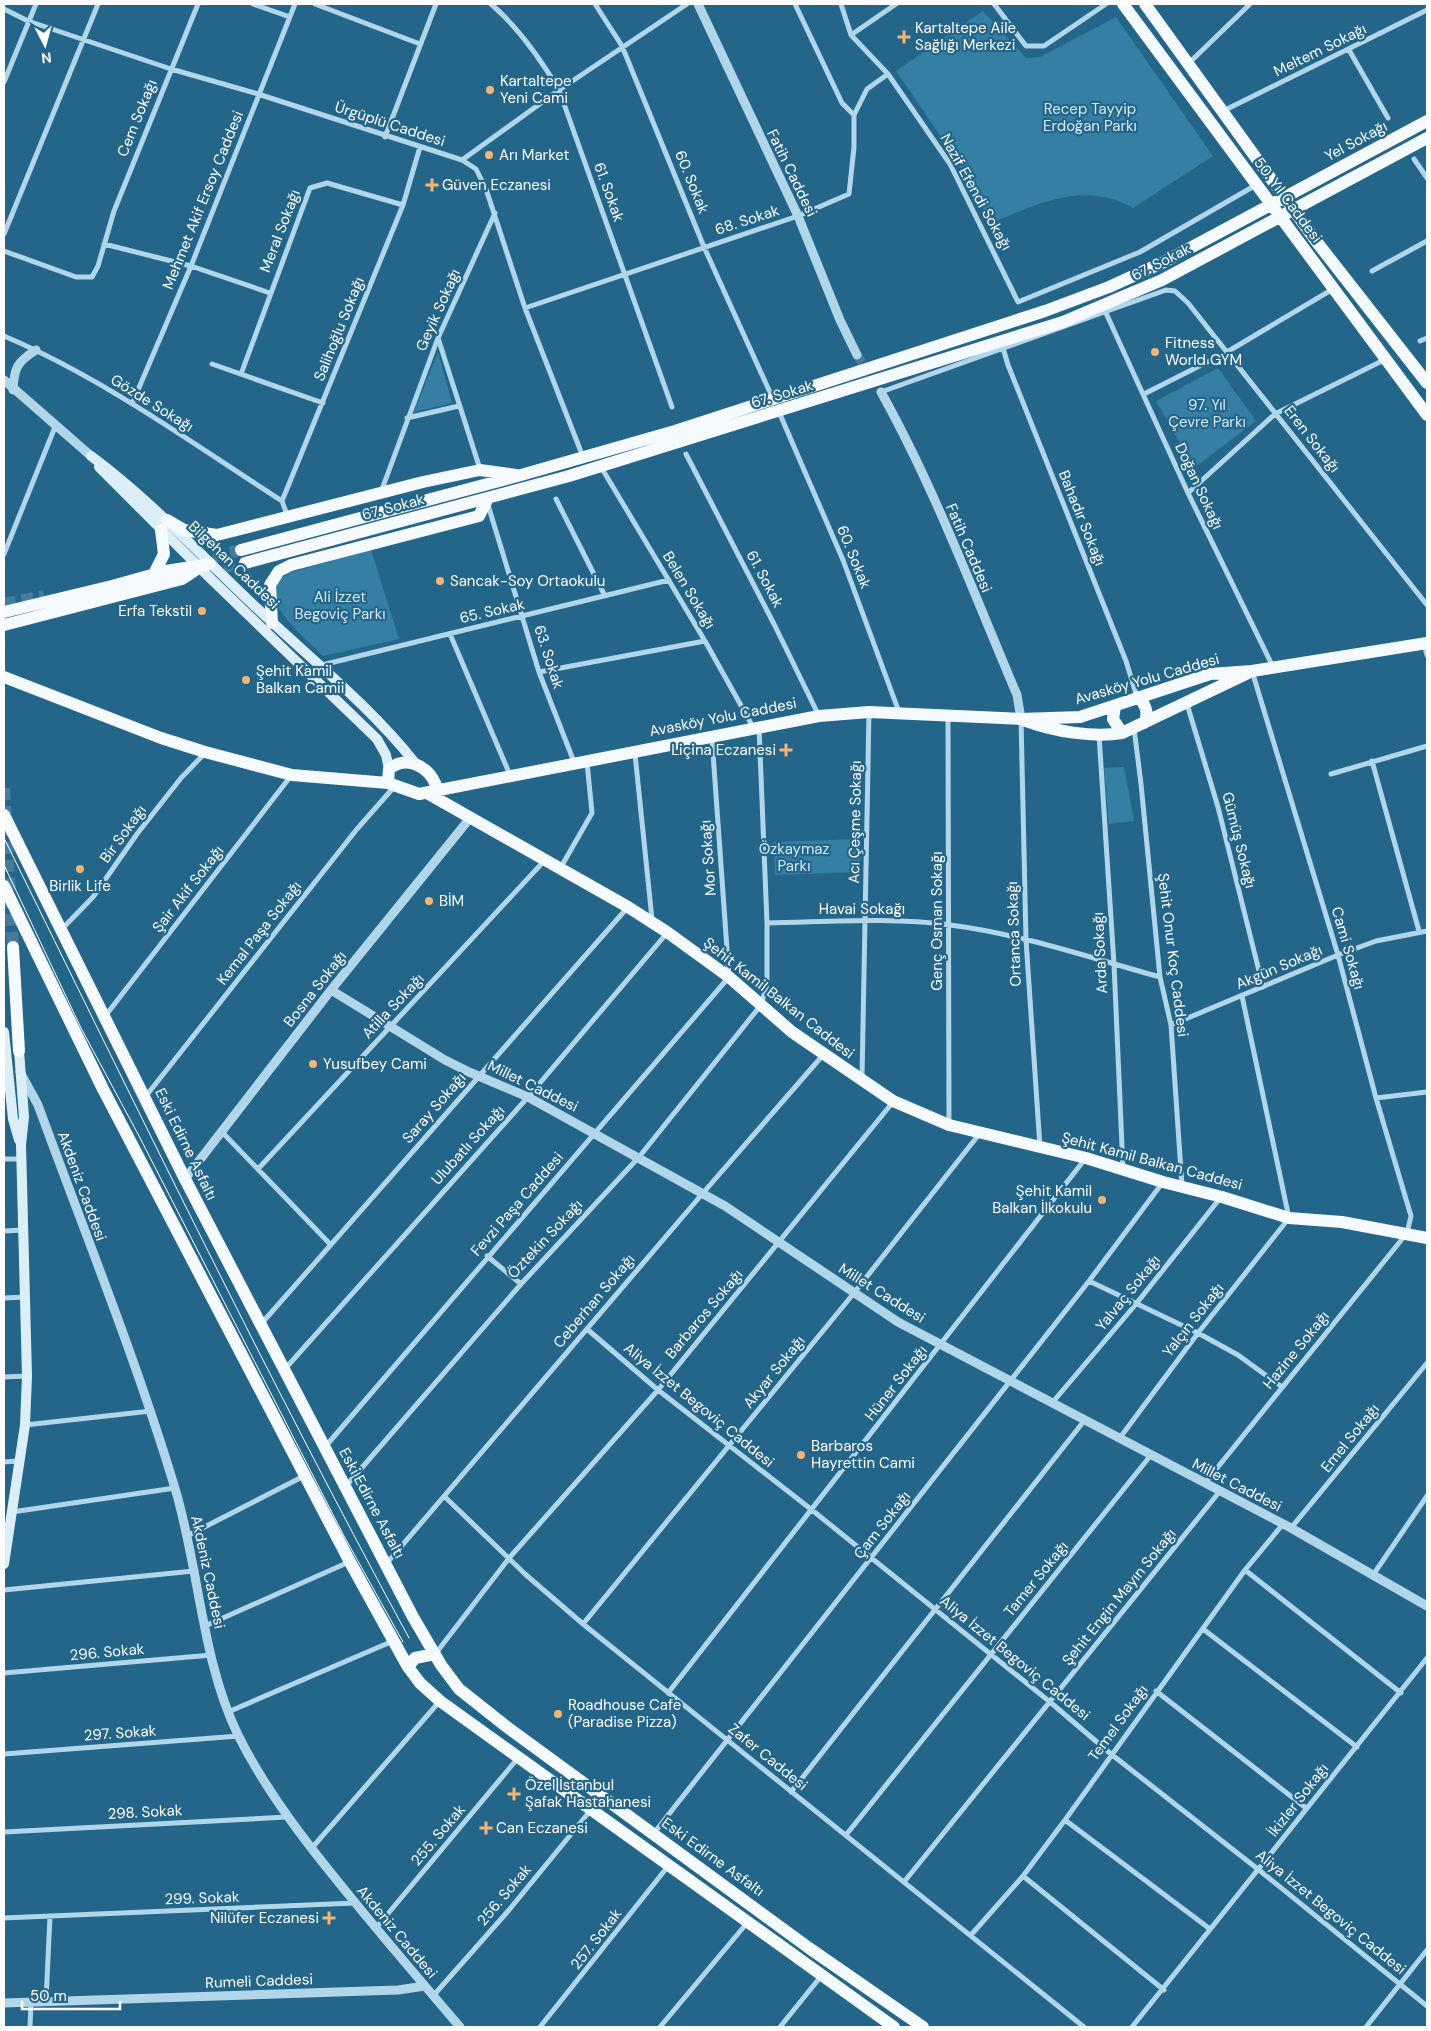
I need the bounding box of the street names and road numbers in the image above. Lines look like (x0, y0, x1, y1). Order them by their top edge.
street label: Meltem Sokağı (1270, 19, 1370, 81)
street label: Cem Sokağı (112, 76, 162, 160)
street label: Ürgüplü Caddesi (332, 97, 448, 151)
street label: Mehmet Akif Ersoy Caddesi (158, 108, 248, 292)
street label: Yel Sokağı (1321, 116, 1391, 166)
street label: Fatih Caddesi (762, 126, 822, 220)
street label: Nazif Efendi Sokağı (936, 130, 1016, 254)
street label: 60. Sokak (670, 147, 714, 217)
street label: 50. Yıl Caddesi (1249, 153, 1327, 247)
street label: 61. Sokak (589, 160, 629, 225)
street label: Meral Sokağı (255, 187, 305, 275)
street label: 68. Sokak (712, 200, 782, 240)
street label: 67. Sokak (1128, 238, 1194, 285)
street label: Geyik Sokağı (411, 266, 465, 354)
street label: Salihoğlu Sokağı (309, 274, 369, 384)
street label: Gözde Sokağı (107, 370, 197, 436)
street label: 67. Sokak (749, 375, 816, 413)
street label: Eren Sokağı (1280, 401, 1344, 477)
street label: Doğan Sokağı (1170, 440, 1228, 532)
street label: Bahadır Sokağı (1054, 467, 1110, 569)
street label: 67. Sokak (360, 489, 427, 525)
street label: Fatih Caddesi (941, 500, 997, 596)
street label: Bilgehan Caddesi (184, 516, 284, 614)
street label: 60. Sokak (832, 522, 876, 592)
street label: 61. Sokak (742, 547, 789, 611)
street label: Belen Sokağı (658, 548, 720, 632)
street label: 65. Sokak (458, 594, 527, 628)
street label: 63. Sokak (529, 622, 569, 692)
street label: Avasköy Yolu Caddesi (1072, 649, 1222, 709)
street label: Avasköy Yolu Caddesi (648, 693, 798, 741)
street label: Acı Çeşme Sokağı (844, 760, 866, 884)
street label: Gümüş Sokağı (1217, 790, 1261, 890)
street label: Bir Sokağı (95, 801, 151, 867)
street label: Mor Sokağı (695, 819, 721, 897)
street label: Şair Akif Sokağı (148, 841, 228, 937)
street label: Genç Osman Sokağı (927, 851, 947, 991)
street label: Şehit Onur Koç Caddesi (1153, 872, 1193, 1038)
street label: Kemal Paşa Sokağı (212, 877, 306, 989)
street label: Ortanca Sokağı (1002, 881, 1026, 987)
street label: Havai Sokağı (819, 899, 905, 919)
street label: Cami Sokağı (1327, 904, 1369, 992)
street label: Arda Sokağı (1088, 912, 1112, 994)
street label: Şehit Kamil Balkan Caddesi (699, 933, 859, 1063)
street label: Akgün Sokağı (1233, 940, 1325, 994)
street label: Bosna Sokağı (279, 947, 351, 1031)
street label: Atilla Sokağı (358, 969, 428, 1043)
street label: Millet Caddesi (484, 1055, 582, 1117)
street label: Saray Sokağı (398, 1068, 470, 1148)
street label: Eski Edirne Asfaltı (150, 1085, 222, 1203)
street label: Ulubatlı Sokağı (427, 1101, 509, 1189)
street label: Şehit Kamil Balkan Caddesi (1059, 1127, 1245, 1195)
street label: Akdeniz Caddesi (53, 1128, 111, 1244)
street label: Fevzi Paşa Caddesi (466, 1148, 568, 1260)
street label: Öztekin Sokağı (503, 1195, 587, 1283)
street label: Ceberhan Sokağı (549, 1250, 639, 1352)
street label: Yalvaç Sokağı (1091, 1251, 1165, 1335)
street label: Millet Caddesi (835, 1258, 929, 1328)
street label: Barbaros Sokağı (661, 1265, 747, 1363)
street label: Yalçın Sokağı (1158, 1279, 1228, 1361)
street label: Hazine Sokağı (1258, 1307, 1334, 1393)
street label: Akyar Sokağı (739, 1331, 809, 1413)
street label: Aliya İzzet Begoviç Caddesi (620, 1338, 778, 1472)
street label: Hüner Sokağı (860, 1341, 932, 1425)
street label: Emel Sokağı (1316, 1400, 1384, 1476)
street label: Eski Edirne Asfaltı (334, 1444, 410, 1562)
street label: Millet Caddesi (1189, 1454, 1285, 1516)
street label: Çam Sokağı (849, 1487, 915, 1563)
street label: Akdeniz Caddesi (186, 1514, 230, 1630)
street label: Şehit Engin Mayın Sokağı (1057, 1524, 1181, 1670)
street label: Tamer Sokağı (999, 1537, 1073, 1621)
street label: Aliya İzzet Begoviç Caddesi (936, 1591, 1094, 1725)
street label: 296. Sokak (69, 1639, 145, 1665)
street label: Temel Sokağı (1084, 1681, 1152, 1765)
street label: Zafer Caddesi (724, 1719, 812, 1795)
street label: 297. Sokak (83, 1720, 157, 1746)
street label: İkizler Sokağı (1263, 1759, 1333, 1841)
street label: 298. Sokak (107, 1800, 183, 1824)
street label: 255. Sokak (406, 1800, 470, 1870)
street label: Eski Edirne Asfaltı (658, 1813, 768, 1901)
street label: Aliya İzzet Begoviç Caddesi (1252, 1845, 1410, 1979)
street label: 256. Sokak (472, 1860, 536, 1930)
street label: Akdeniz Caddesi (352, 1881, 442, 1983)
street label: 299. Sokak (164, 1887, 240, 1909)
street label: 257. Sokak (566, 1904, 626, 1974)
street label: Rumeli Caddesi (205, 1969, 313, 1993)

